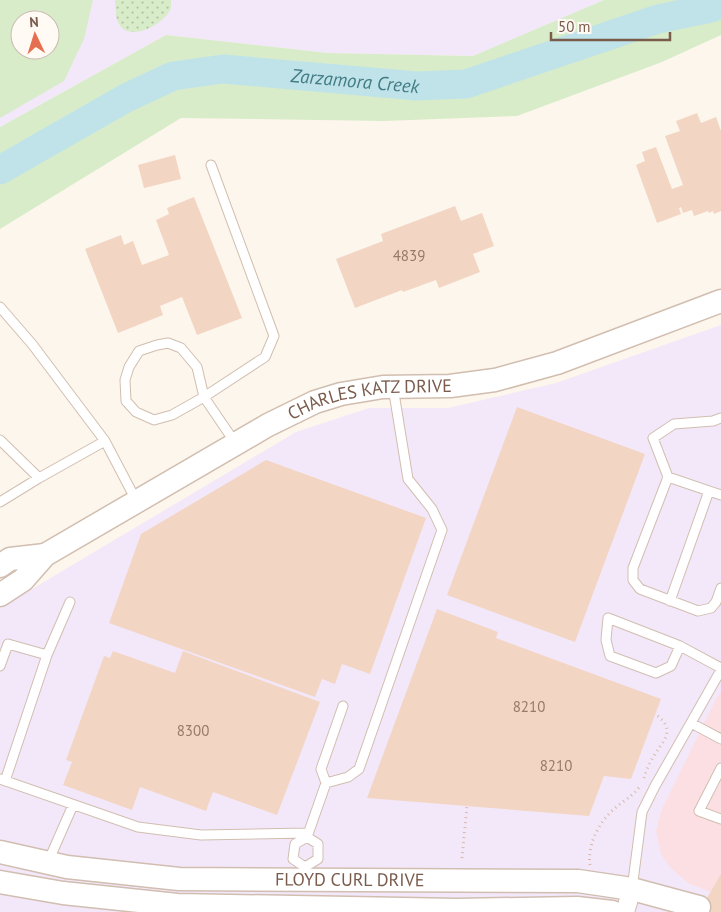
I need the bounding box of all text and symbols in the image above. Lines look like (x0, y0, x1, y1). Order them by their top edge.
north arrow (10, 10, 60, 60)
scale bar (551, 10, 670, 42)
text: N (29, 13, 39, 31)
text: 50 m (558, 17, 591, 36)
water label: Zarzamora Creek (289, 63, 422, 98)
house number: 4839 (393, 246, 425, 265)
street label: CHARLES KATZ DRIVE (284, 374, 452, 425)
house number: 8210 (513, 697, 545, 716)
house number: 8300 (177, 721, 209, 740)
house number: 8210 (540, 756, 572, 775)
street label: FLOYD CURL DRIVE (275, 867, 424, 891)

